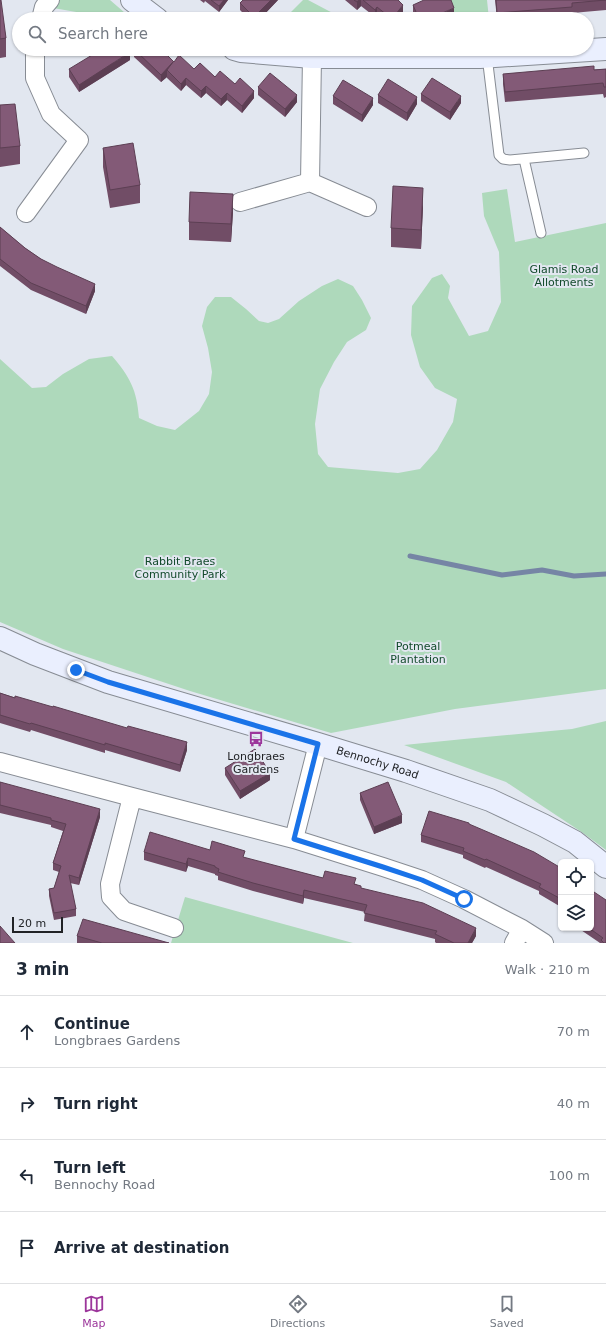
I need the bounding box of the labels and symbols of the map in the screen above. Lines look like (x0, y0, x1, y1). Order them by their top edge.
park label: Glamis Road Allotments (530, 263, 598, 289)
park label: Rabbit Braes Community Park (135, 555, 226, 581)
park label: Potmeal Plantation (390, 640, 446, 666)
route end (67, 661, 85, 679)
bus stop icon: Longbraes Gardens (247, 730, 265, 748)
street label: Bennochy Road (335, 744, 421, 781)
place label: Longbraes Gardens (227, 750, 285, 776)
route start (455, 890, 473, 908)
scale bar (12, 915, 63, 934)

